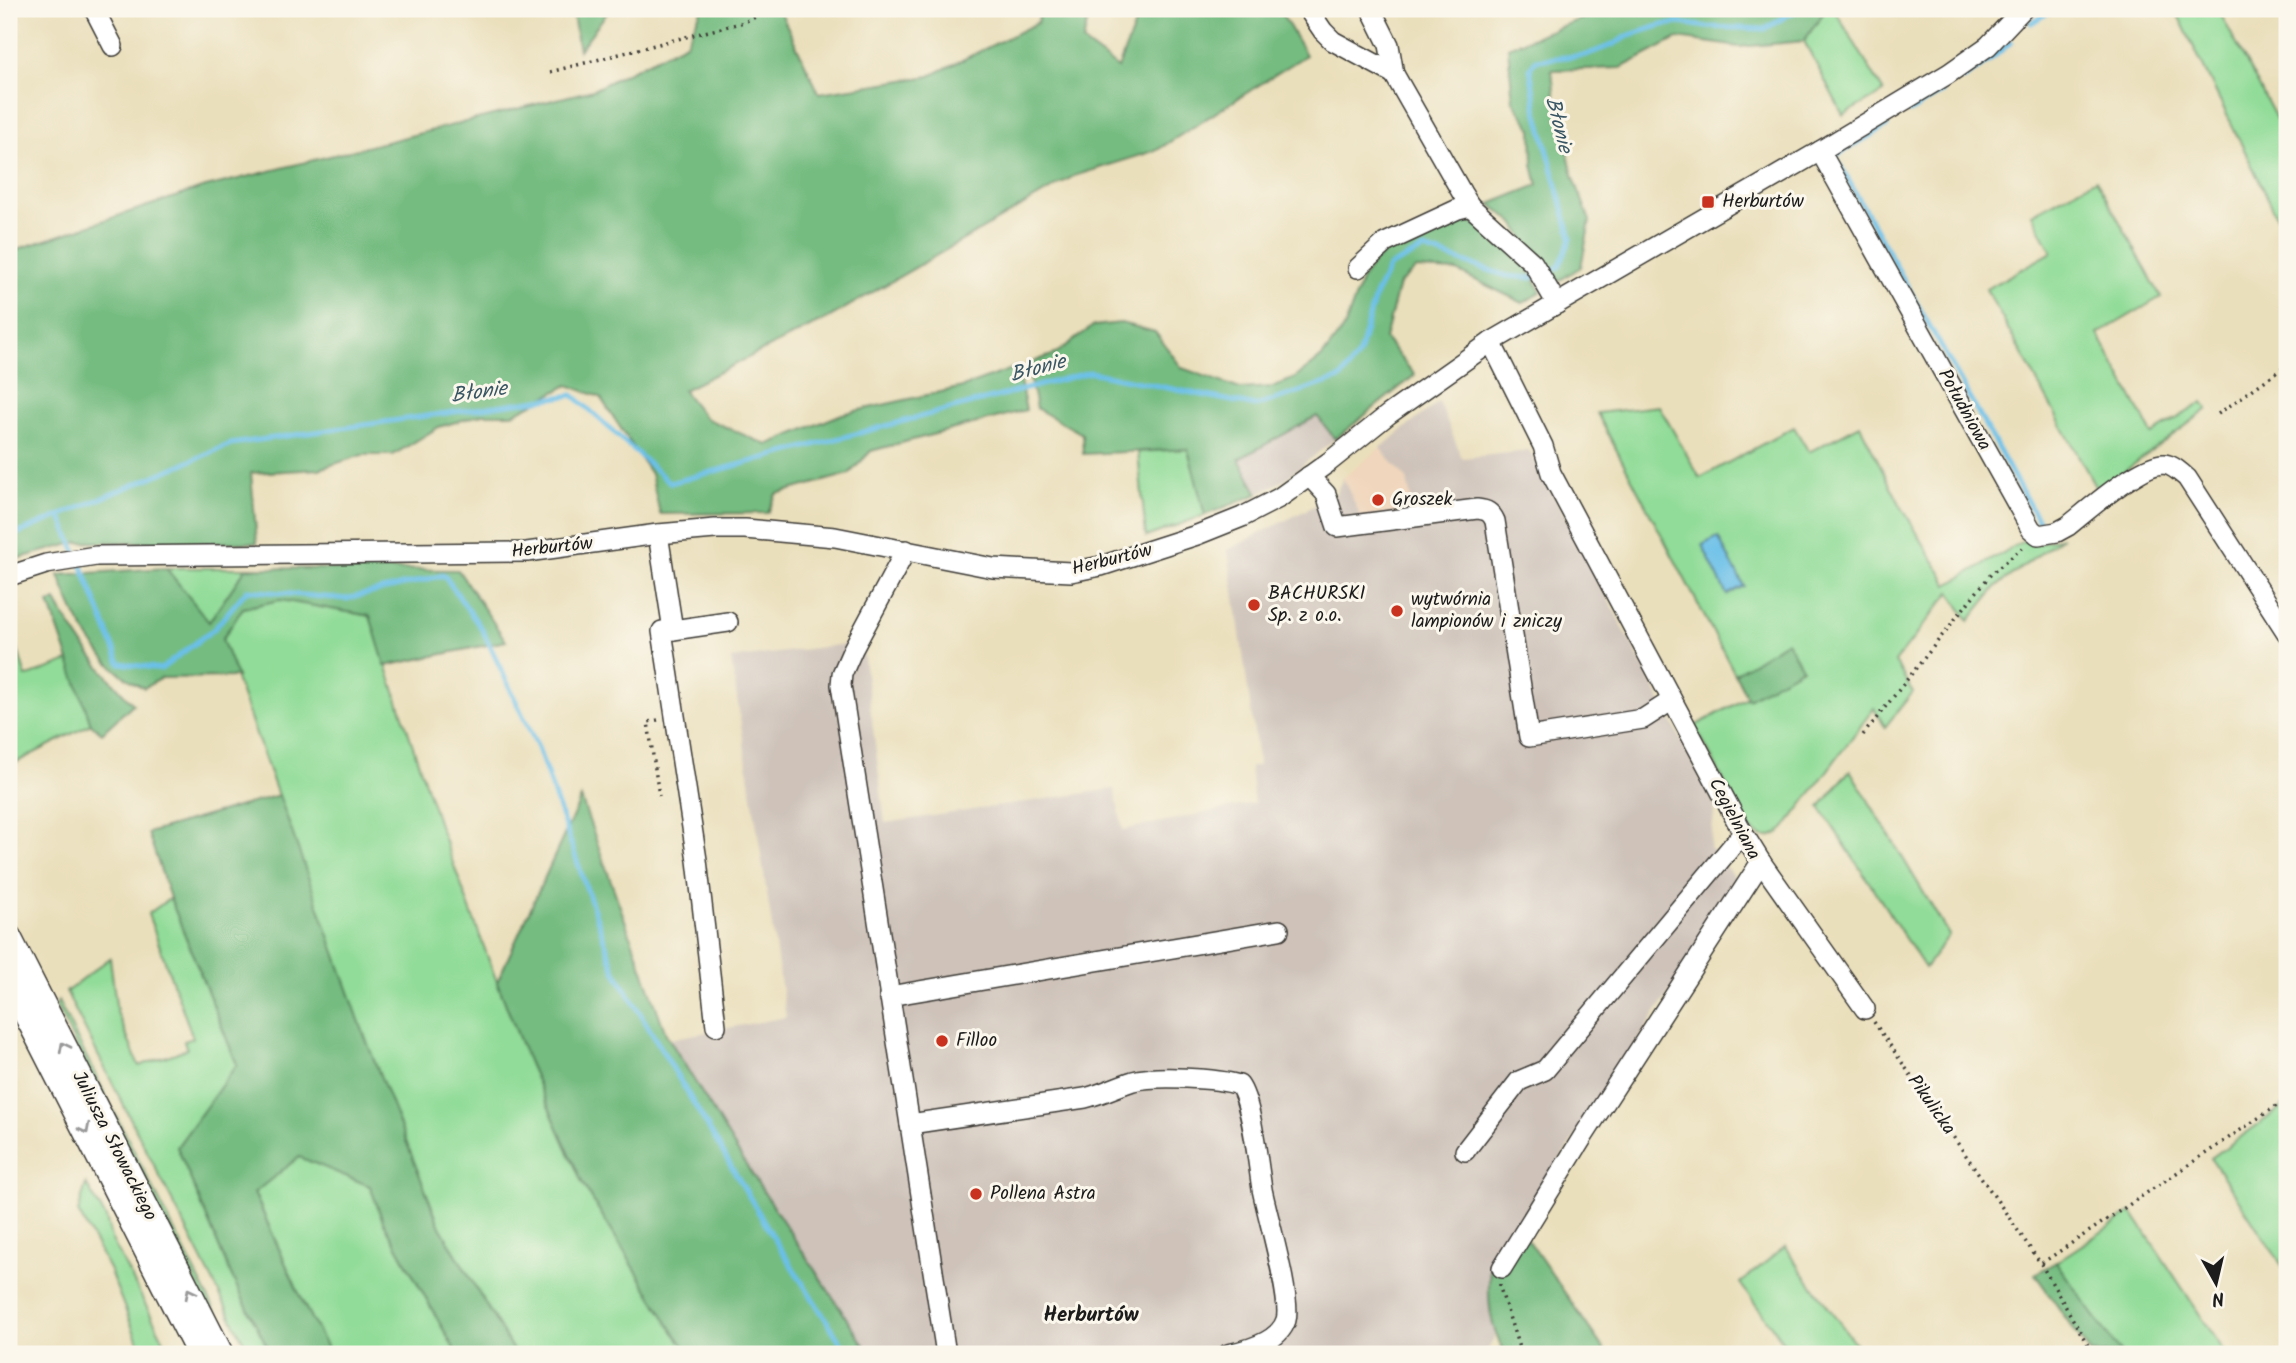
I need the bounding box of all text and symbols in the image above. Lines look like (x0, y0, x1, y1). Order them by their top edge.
water label: Błonie (1535, 94, 1581, 159)
place label: Herburtów (1722, 187, 1804, 217)
marker: Herburtów (1700, 194, 1716, 210)
water label: Błonie (1007, 345, 1072, 392)
street label: Południowa (1929, 364, 1999, 456)
water label: Błonie (449, 372, 512, 413)
place label: Groszek (1392, 485, 1453, 515)
marker: Groszek (1370, 492, 1386, 508)
street label: Herburtów (510, 529, 594, 567)
street label: Herburtów (1069, 536, 1155, 584)
place label: BACHURSKI Sp. z o.o. (1268, 579, 1366, 631)
place label: wytwórnia lampionów i zniczy (1411, 585, 1563, 637)
marker: BACHURSKI Sp. z o.o. (1246, 597, 1262, 613)
marker: wytwórnia lampionów i zniczy (1389, 603, 1405, 619)
street label: Cegielniana (1700, 773, 1768, 865)
place label: Filloo (956, 1026, 997, 1056)
marker: Filloo (934, 1033, 950, 1049)
one-way arrow (59, 1042, 73, 1054)
street label: Juliusza Słowackiego (63, 1066, 165, 1226)
street label: Pikulicka (1899, 1068, 1963, 1142)
one-way arrow (76, 1122, 90, 1134)
place label: Pollena Astra (990, 1179, 1096, 1209)
marker: Pollena Astra (968, 1186, 984, 1202)
north arrow (2180, 1248, 2250, 1318)
text: N (2210, 1282, 2226, 1314)
one-way arrow (184, 1288, 198, 1301)
district label: Herburtów (1043, 1299, 1140, 1332)

